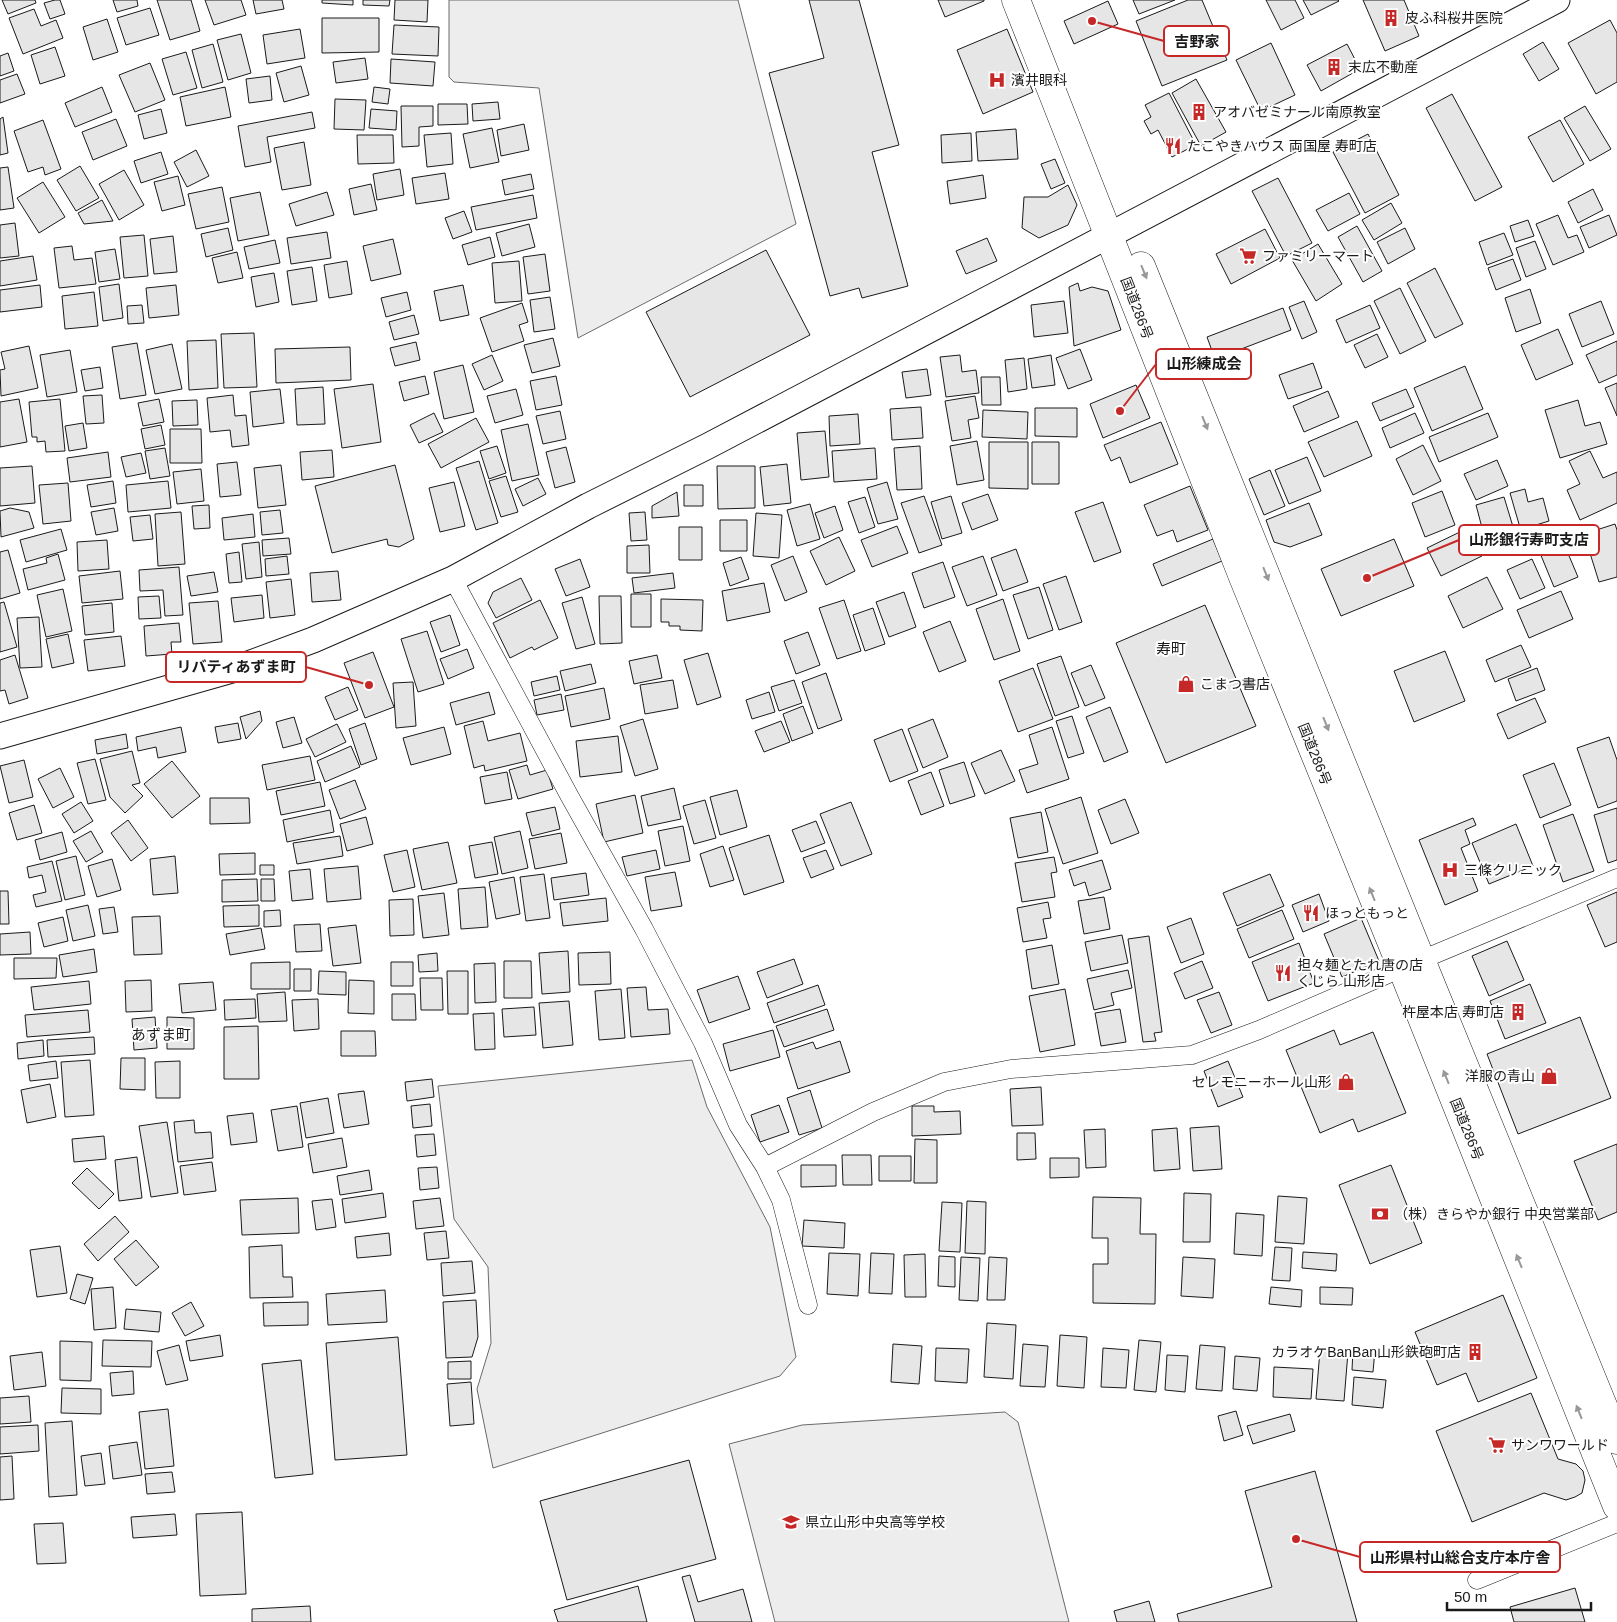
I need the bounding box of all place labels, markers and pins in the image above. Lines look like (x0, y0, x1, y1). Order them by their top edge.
building icon: 皮ふ科桜井医院 (1381, 8, 1401, 28)
place label: 皮ふ科桜井医院 (1405, 10, 1503, 26)
callout: 吉野家 (1164, 26, 1229, 56)
building icon: 末広不動産 (1324, 57, 1344, 77)
place label: 末広不動産 (1348, 59, 1418, 75)
hospital icon: 濱井眼科 (987, 70, 1007, 90)
place label: 濱井眼科 (1011, 72, 1067, 88)
building icon: アオバゼミナール南原教室 (1189, 102, 1209, 122)
place label: アオバゼミナール南原教室 (1213, 104, 1381, 120)
restaurant icon: たこやきハウス 両国屋 寿町店 (1163, 136, 1183, 156)
place label: たこやきハウス 両国屋 寿町店 (1187, 138, 1377, 154)
supermarket icon: ファミリーマート (1238, 246, 1258, 266)
place label: ファミリーマート (1262, 248, 1374, 264)
callout: 山形練成会 (1156, 349, 1251, 379)
callout: 山形銀行寿町支店 (1459, 525, 1599, 555)
callout: リバティあずま町 (166, 652, 306, 682)
shop icon: こまつ書店 (1176, 674, 1196, 694)
place label: こまつ書店 (1200, 676, 1270, 692)
hospital icon: 三條クリニック (1440, 860, 1460, 880)
place label: 三條クリニック (1464, 862, 1562, 878)
restaurant icon: ほっともっと (1301, 903, 1321, 923)
place label: ほっともっと (1325, 905, 1409, 921)
place label: 担々麺とたれ唐の店 くじら 山形店 (1297, 957, 1423, 989)
restaurant icon: 担々麺とたれ唐の店 くじら 山形店 (1273, 963, 1293, 983)
building icon: 杵屋本店 寿町店 (1508, 1002, 1528, 1022)
place label: 杵屋本店 寿町店 (1402, 1004, 1504, 1020)
shop icon: 洋服の青山 (1539, 1066, 1559, 1086)
place label: 洋服の青山 (1465, 1068, 1535, 1084)
shop icon: セレモニーホール山形 (1336, 1072, 1356, 1092)
place label: セレモニーホール山形 (1192, 1074, 1332, 1090)
bank icon: （株）きらやか銀行 中央営業部 (1370, 1204, 1390, 1224)
place label: （株）きらやか銀行 中央営業部 (1394, 1206, 1594, 1222)
building icon: カラオケBanBan山形鉄砲町店 (1465, 1342, 1485, 1362)
place label: カラオケBanBan山形鉄砲町店 (1271, 1344, 1461, 1360)
supermarket icon: サンワワールド (1487, 1435, 1507, 1455)
place label: サンワワールド (1511, 1437, 1609, 1453)
school or university icon: 県立山形中央高等学校 (781, 1512, 801, 1532)
place label: 県立山形中央高等学校 (805, 1514, 945, 1530)
callout: 山形県村山総合支庁本庁舎 (1360, 1542, 1560, 1572)

